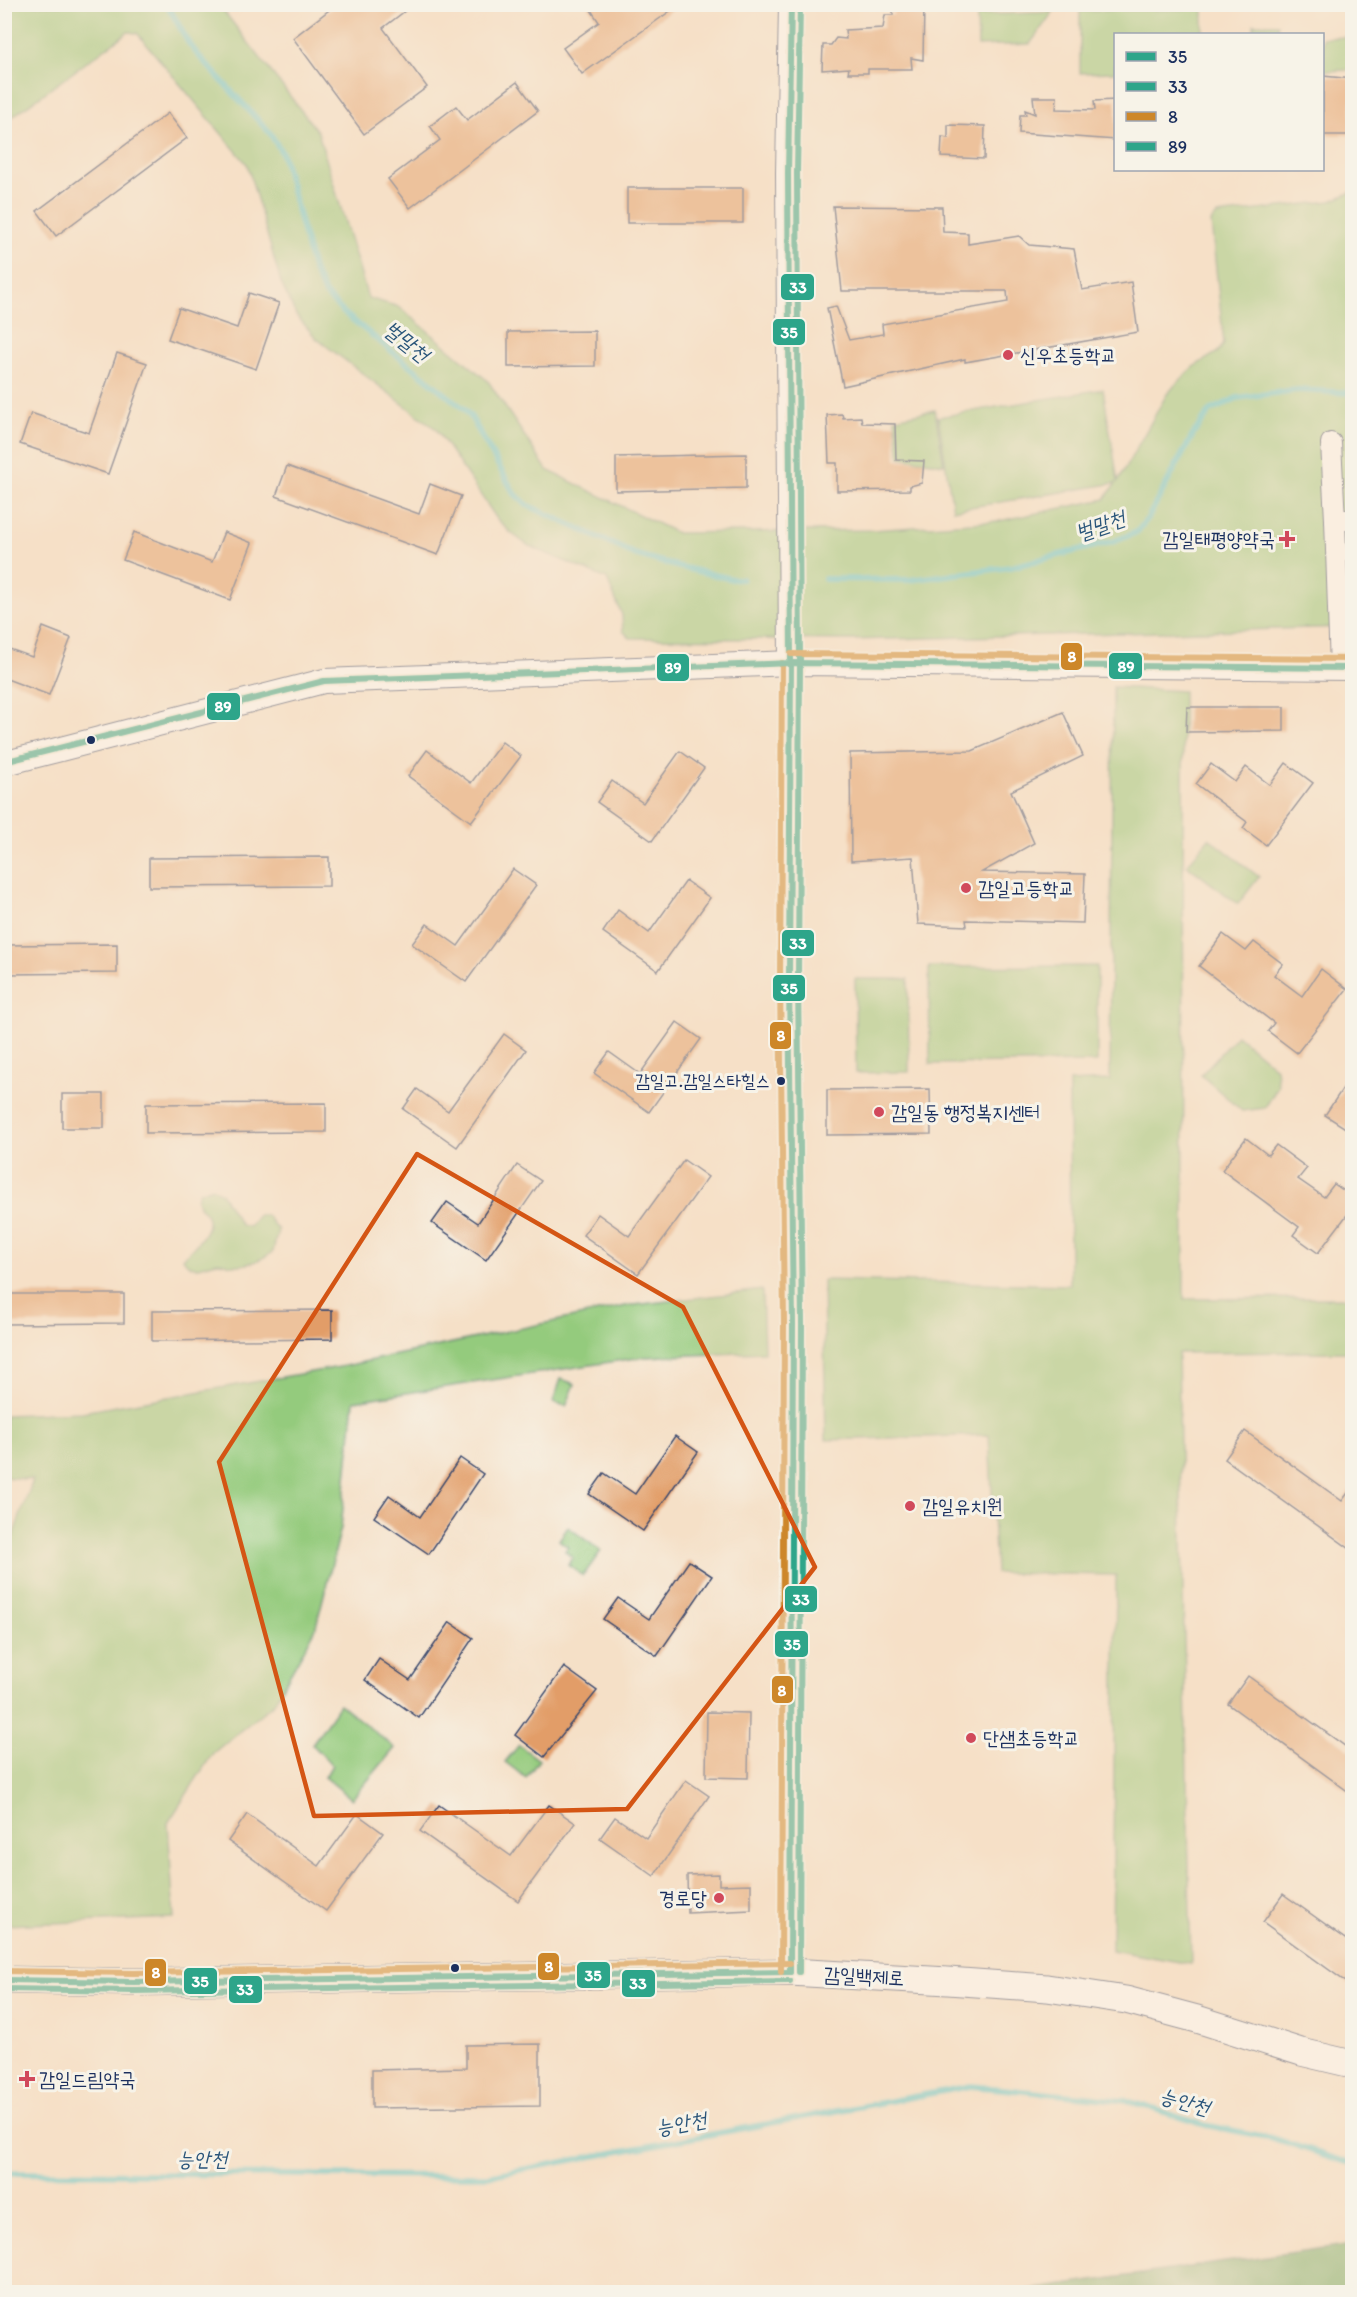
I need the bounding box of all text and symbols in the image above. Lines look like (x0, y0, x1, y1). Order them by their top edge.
legend (1114, 33, 1324, 171)
text: 35 (1168, 46, 1187, 68)
text: 33 (1168, 76, 1188, 98)
text: 8 (1168, 106, 1178, 128)
text: 89 (1168, 136, 1187, 158)
line badge: 33 (780, 273, 815, 301)
text: 33 (789, 278, 807, 297)
water label: 벌말천 (379, 315, 436, 368)
line badge: 35 (772, 318, 806, 346)
text: 35 (780, 323, 798, 342)
place label: 신우초등학교 (1020, 343, 1117, 367)
marker: 신우초등학교 (1001, 348, 1015, 362)
water label: 벌말천 (1072, 504, 1130, 545)
place label: 감일태평양약국 (1162, 527, 1275, 551)
marker: 감일태평양약국 (1280, 532, 1294, 546)
line badge: 8 (1060, 642, 1083, 671)
text: 8 (1068, 647, 1077, 666)
line badge: 89 (1108, 652, 1143, 680)
line badge: 89 (656, 653, 690, 682)
text: 89 (1117, 657, 1135, 676)
text: 89 (664, 658, 682, 677)
line badge: 89 (206, 692, 241, 721)
text: 89 (214, 697, 232, 716)
unlabelled marker (85, 734, 97, 746)
place label: 감일고등학교 (978, 876, 1075, 900)
marker: 감일고등학교 (959, 881, 973, 895)
line badge: 33 (781, 929, 815, 957)
text: 33 (789, 934, 807, 953)
line badge: 35 (772, 974, 806, 1002)
text: 35 (780, 979, 798, 998)
line badge: 8 (769, 1021, 792, 1050)
text: 8 (777, 1026, 786, 1045)
place label: 감일고.감일스타힐스 (635, 1070, 770, 1092)
marker: 감일고.감일스타힐스 (775, 1075, 787, 1087)
place label: 감일동 행정복지센터 (891, 1100, 1040, 1124)
marker: 감일동 행정복지센터 (872, 1105, 886, 1119)
place label: 감일유치원 (922, 1494, 1002, 1518)
marker: 감일유치원 (903, 1499, 917, 1513)
line badge: 33 (784, 1585, 818, 1613)
text: 33 (792, 1590, 810, 1609)
line badge: 35 (774, 1630, 809, 1658)
text: 35 (783, 1635, 801, 1654)
line badge: 8 (771, 1675, 794, 1704)
text: 8 (778, 1681, 787, 1700)
place label: 단샘초등학교 (983, 1726, 1080, 1750)
marker: 단샘초등학교 (964, 1731, 978, 1745)
place label: 경로당 (659, 1886, 707, 1910)
marker: 경로당 (712, 1891, 726, 1905)
line badge: 8 (537, 1952, 560, 1981)
text: 8 (545, 1957, 554, 1976)
line badge: 8 (144, 1958, 167, 1987)
line badge: 35 (576, 1961, 611, 1989)
unlabelled marker (449, 1962, 461, 1974)
street label: 감일백제로 (823, 1962, 905, 1990)
text: 8 (152, 1963, 161, 1982)
text: 35 (584, 1966, 602, 1985)
line badge: 35 (183, 1967, 218, 1995)
line badge: 33 (621, 1969, 656, 1998)
text: 35 (191, 1972, 209, 1991)
text: 33 (629, 1974, 647, 1993)
line badge: 33 (228, 1975, 263, 2004)
text: 33 (236, 1980, 254, 1999)
place label: 감일드림약국 (39, 2067, 136, 2091)
marker: 감일드림약국 (20, 2072, 34, 2086)
water label: 능안천 (1157, 2082, 1215, 2121)
water label: 능안천 (654, 2106, 710, 2140)
water label: 능안천 (177, 2146, 229, 2171)

